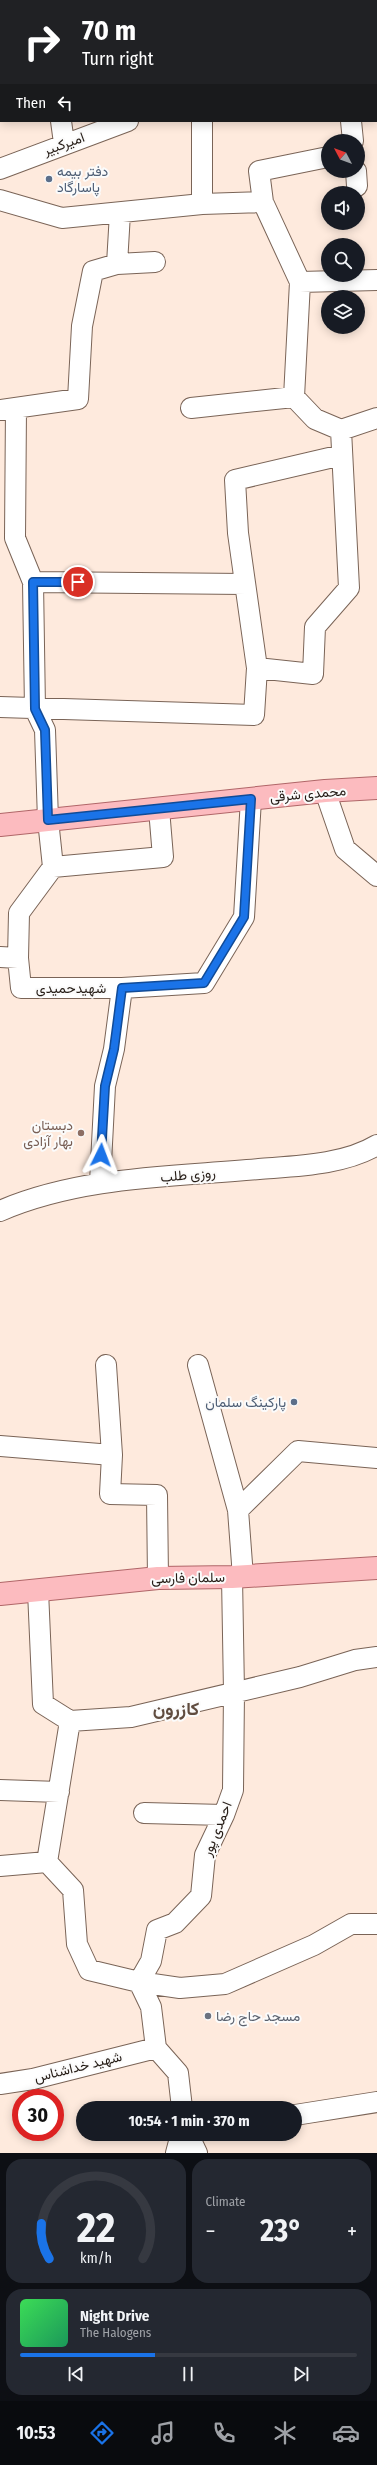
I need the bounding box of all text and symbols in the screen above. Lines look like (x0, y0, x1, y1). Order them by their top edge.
text: 70 m (82, 14, 136, 47)
icon: right (16, 16, 68, 68)
text: Turn right (82, 48, 154, 70)
icon: left (54, 92, 76, 114)
text: Then (16, 94, 46, 112)
street label: امیرکبیر (40, 129, 87, 160)
north arrow (321, 134, 365, 178)
map controls (321, 134, 365, 334)
place label: دفتر بیمه پاسارگاد (57, 163, 109, 197)
marker: دفتر بیمه پاسارگاد (44, 174, 54, 184)
button: sound (321, 186, 365, 230)
button: search (321, 238, 365, 282)
button: layers (321, 290, 365, 334)
pin (61, 565, 95, 599)
icon: arrive (67, 571, 89, 593)
street label: محمدی شرقی (269, 782, 347, 806)
street label: شهیدحمیدی (36, 980, 106, 997)
place label: دبستان بهار آزادی (23, 1117, 73, 1150)
marker: دبستان بهار آزادی (76, 1128, 86, 1138)
position arrow (80, 1134, 122, 1176)
street label: روزی طلب (160, 1164, 217, 1186)
place label: پارکینگ سلمان (205, 1394, 286, 1412)
marker: پارکینگ سلمان (289, 1397, 299, 1407)
street label: سلمان فارسی (151, 1569, 225, 1587)
district label: کازرون (153, 1698, 199, 1720)
street label: احمدی پور (198, 1799, 237, 1860)
place label: مسجد حاج رضا (216, 2008, 300, 2027)
marker: مسجد حاج رضا (203, 2011, 213, 2021)
street label: شهید خداشناس (32, 2048, 124, 2086)
speed limit sign: 30 (12, 2089, 64, 2141)
text: 10:54 · 1 min · 370 m (128, 2112, 250, 2130)
text: Climate (206, 2194, 246, 2209)
text: 22 (75, 2203, 115, 2253)
text: 23° (260, 2213, 302, 2249)
text: − (206, 2218, 215, 2245)
text: + (347, 2218, 357, 2245)
text: km/h (80, 2250, 112, 2267)
text: Night Drive (80, 2307, 149, 2325)
text: The Halogens (80, 2325, 151, 2340)
icon: previous (65, 2363, 87, 2385)
icon: pause (177, 2363, 199, 2385)
icon: next (290, 2363, 312, 2385)
icon: directions (88, 2419, 116, 2447)
icon: music (149, 2419, 177, 2447)
icon: phone (210, 2419, 238, 2447)
icon: climate (271, 2419, 299, 2447)
icon: car (332, 2419, 360, 2447)
text: 10:53 (17, 2422, 55, 2444)

